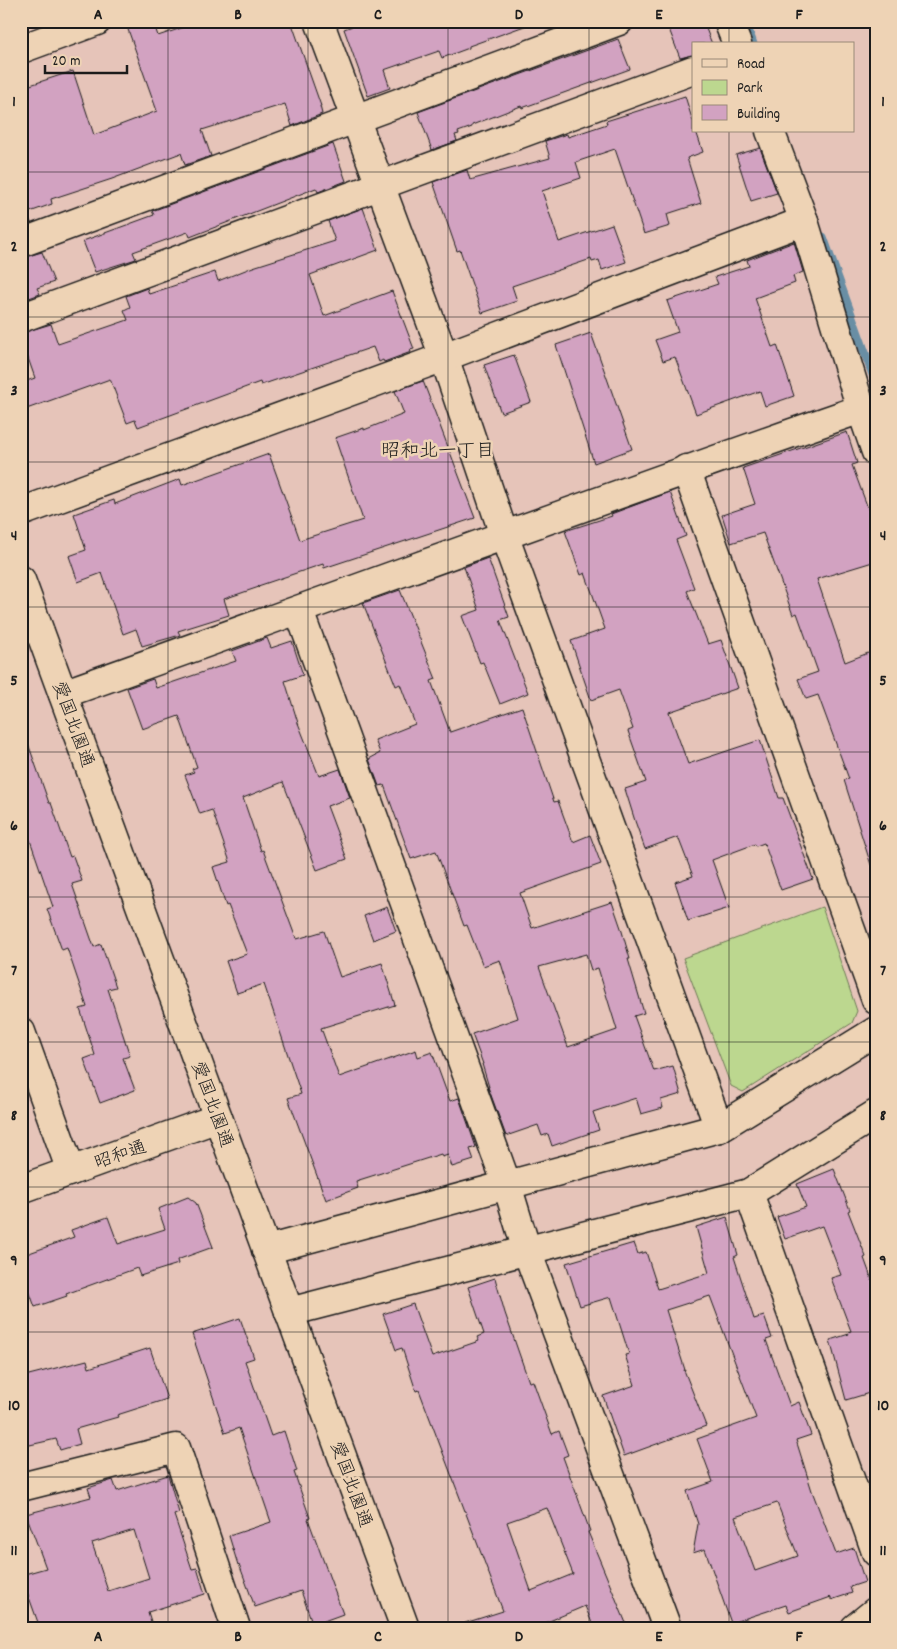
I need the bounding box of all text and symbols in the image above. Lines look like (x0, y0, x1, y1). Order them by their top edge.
text: A (94, 4, 103, 27)
text: B (234, 4, 242, 27)
text: C (374, 4, 382, 27)
text: D (515, 4, 524, 27)
text: E (655, 4, 663, 27)
text: F (795, 4, 803, 27)
scale bar (45, 42, 128, 74)
legend (692, 42, 854, 132)
text: 20 m (52, 51, 80, 73)
text: Road (737, 54, 765, 76)
text: Park (737, 78, 763, 100)
text: 1 (12, 91, 16, 114)
text: 1 (881, 91, 885, 114)
text: Building (737, 104, 780, 126)
text: 2 (11, 236, 18, 259)
text: 2 (880, 236, 887, 259)
text: 3 (10, 380, 18, 403)
text: 3 (879, 380, 887, 403)
district label: 昭和北一丁目 (381, 439, 495, 466)
text: 4 (11, 525, 17, 548)
text: 4 (880, 525, 886, 548)
text: 5 (10, 670, 18, 693)
text: 5 (879, 670, 887, 693)
street label: 愛国北園通 (45, 678, 99, 771)
text: 6 (10, 815, 18, 838)
text: 6 (879, 815, 887, 838)
text: 7 (11, 960, 17, 983)
text: 7 (880, 960, 886, 983)
street label: 愛国北園通 (184, 1058, 238, 1151)
text: 8 (11, 1105, 18, 1128)
text: 8 (880, 1105, 887, 1128)
street label: 昭和通 (91, 1136, 150, 1177)
text: 9 (10, 1250, 18, 1273)
text: 9 (879, 1250, 887, 1273)
text: 10 (8, 1395, 20, 1418)
text: 10 (877, 1395, 889, 1418)
street label: 愛国北園通 (323, 1438, 377, 1531)
text: 11 (10, 1540, 18, 1563)
text: 11 (879, 1540, 887, 1563)
text: A (94, 1626, 103, 1649)
text: B (234, 1626, 242, 1649)
text: C (374, 1626, 382, 1649)
text: D (515, 1626, 524, 1649)
text: E (655, 1626, 663, 1649)
text: F (795, 1626, 803, 1649)

